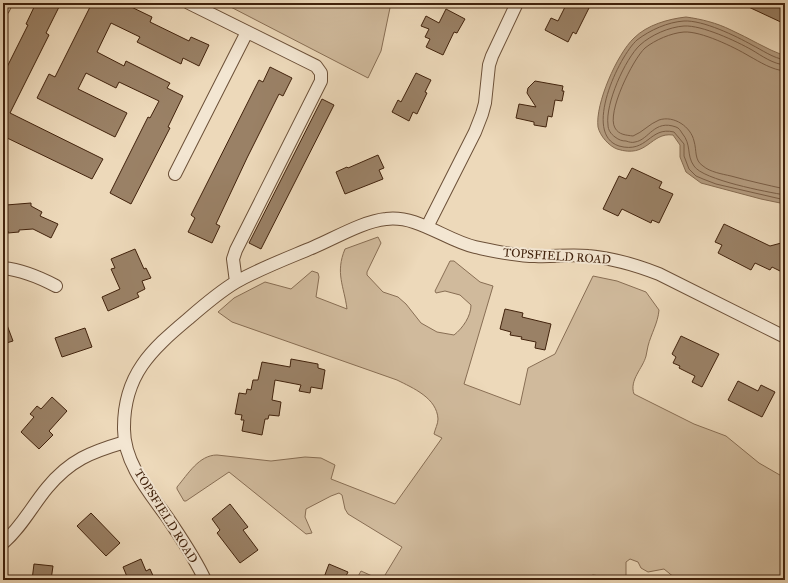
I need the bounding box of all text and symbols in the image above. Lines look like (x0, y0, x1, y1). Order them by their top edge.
street label: TOPSFIELD ROAD (503, 245, 611, 267)
street label: TOPSFIELD ROAD (131, 466, 201, 566)

